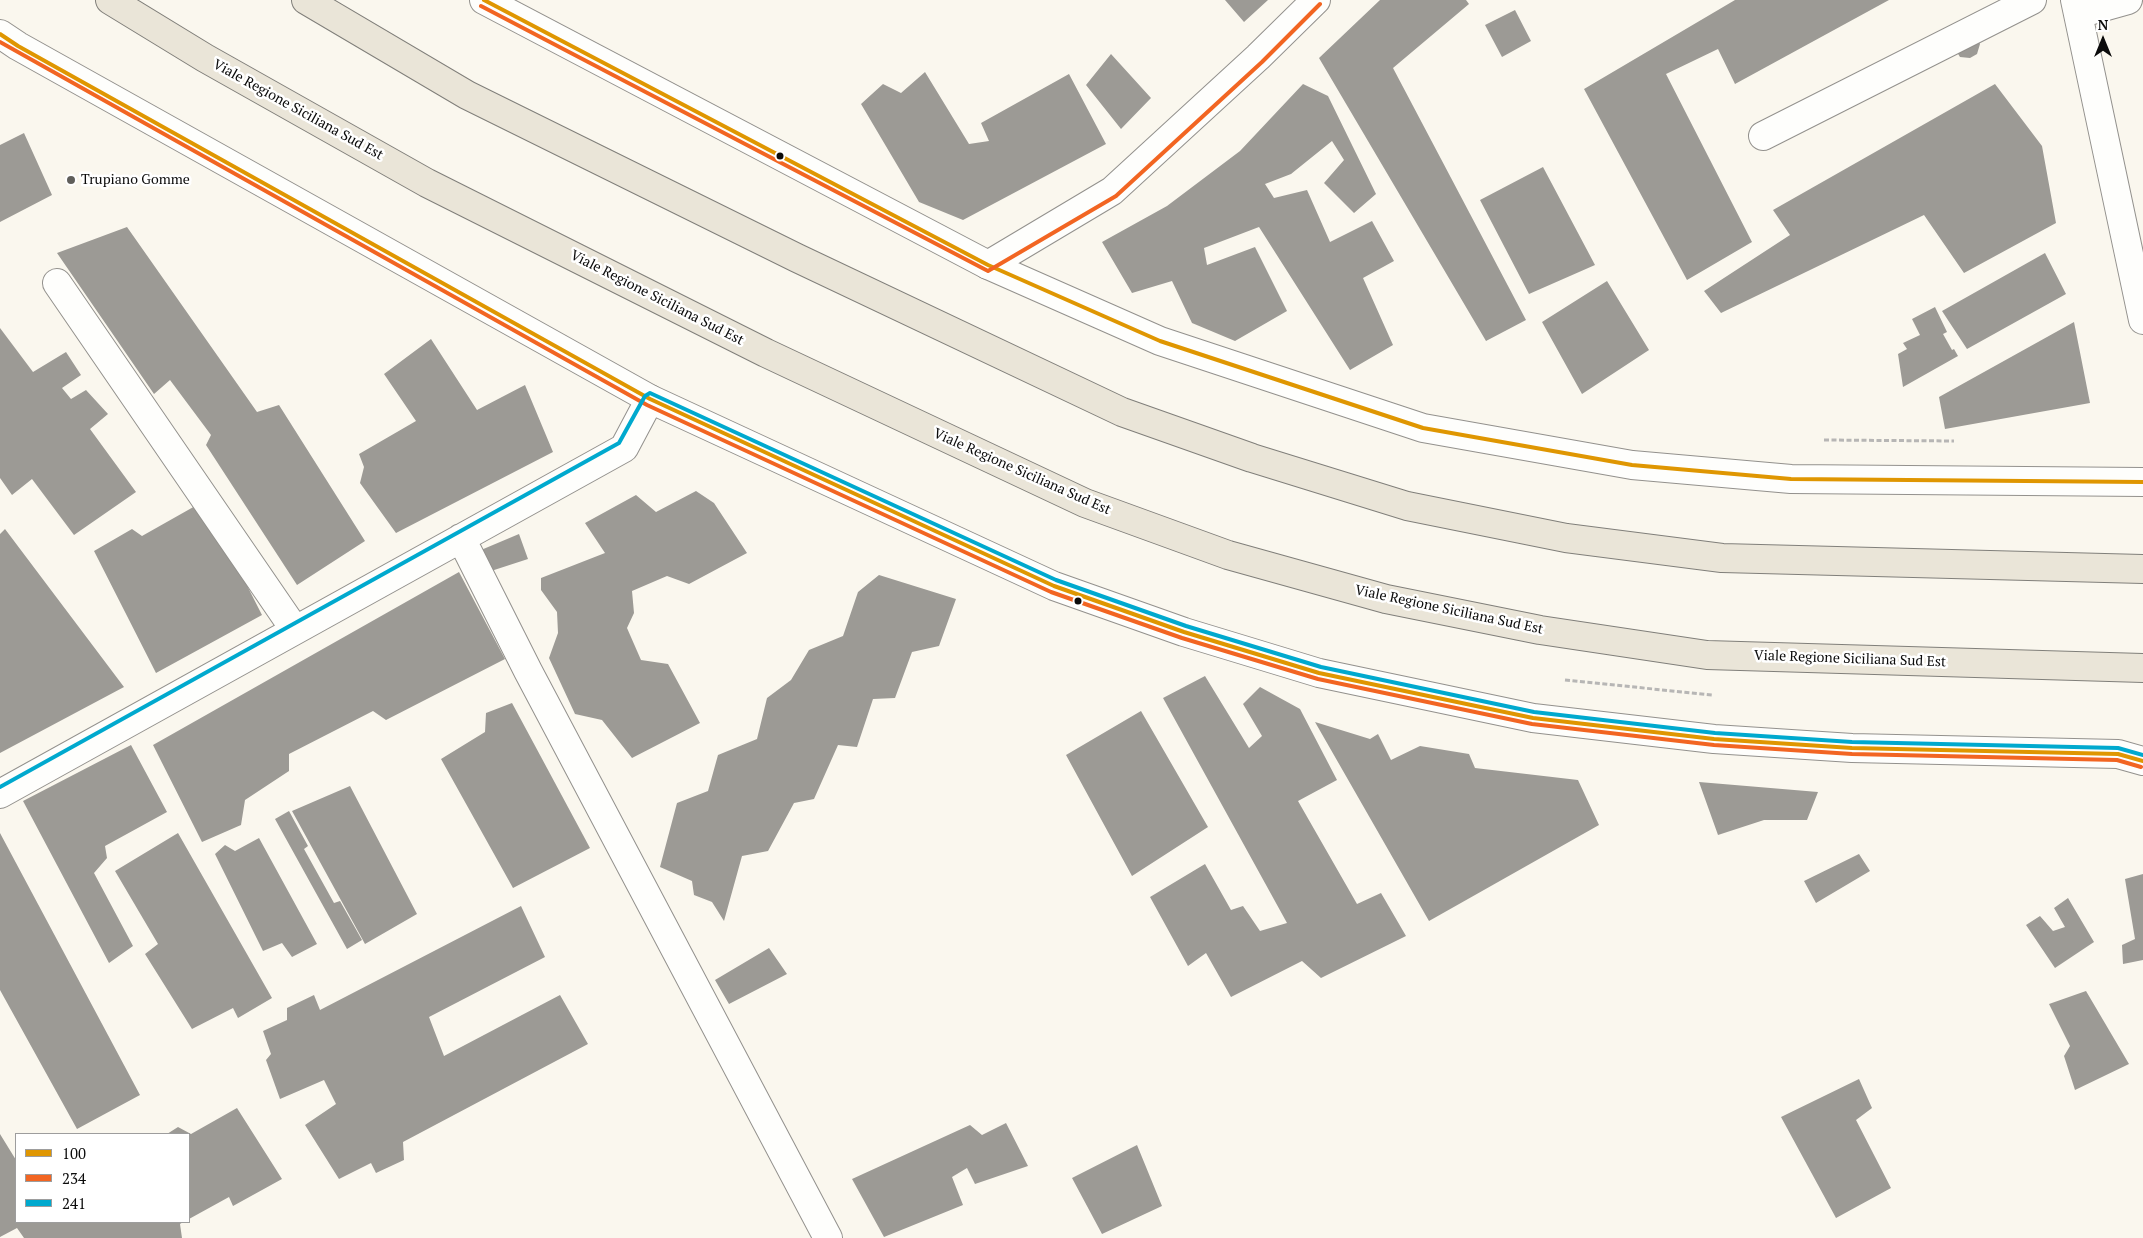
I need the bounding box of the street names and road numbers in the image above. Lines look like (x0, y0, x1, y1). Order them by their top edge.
street label: Viale Regione Siciliana Sud Est (210, 56, 386, 164)
street label: Viale Regione Siciliana Sud Est (568, 247, 746, 349)
street label: Viale Regione Siciliana Sud Est (931, 425, 1113, 519)
street label: Viale Regione Siciliana Sud Est (1353, 582, 1545, 638)
street label: Viale Regione Siciliana Sud Est (1754, 647, 1946, 671)

